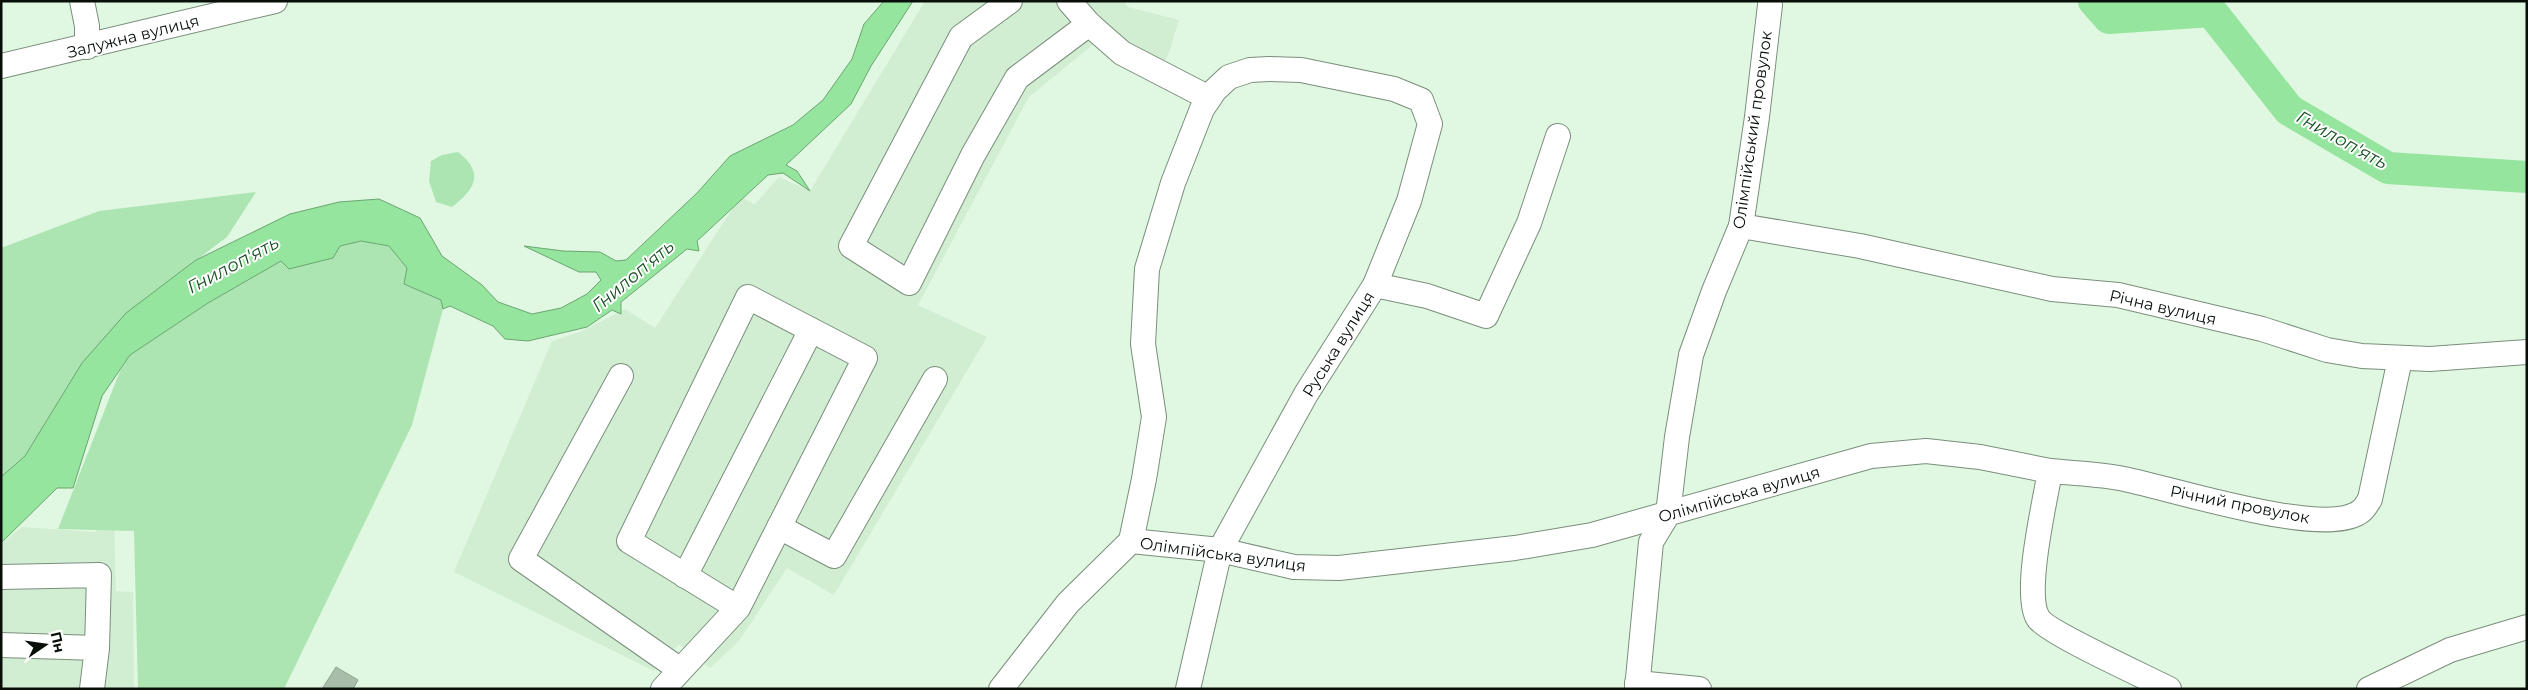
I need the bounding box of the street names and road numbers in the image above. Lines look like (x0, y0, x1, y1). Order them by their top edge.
street label: Залужна вулиця (65, 11, 201, 62)
street label: Олімпійський провулок (1729, 29, 1776, 230)
street label: Річна вулиця (2107, 286, 2218, 329)
street label: Руська вулиця (1298, 288, 1378, 400)
street label: Олімпійська вулиця (1656, 462, 1822, 527)
street label: Річний провулок (2169, 482, 2312, 527)
street label: Олімпійська вулиця (1139, 533, 1307, 576)

